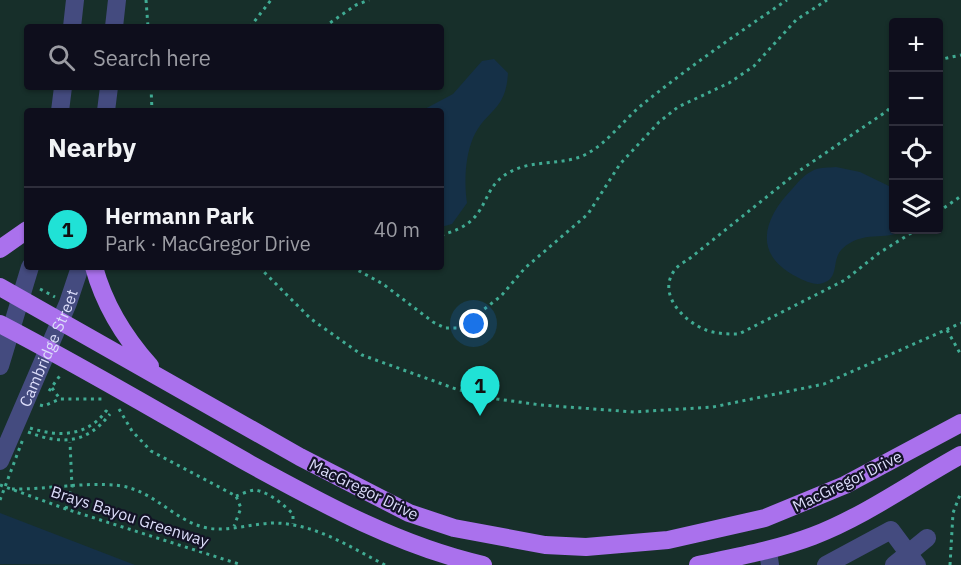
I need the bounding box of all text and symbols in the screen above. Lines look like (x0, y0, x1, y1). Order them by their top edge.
map controls (889, 18, 943, 234)
button: + (889, 18, 943, 72)
search box (24, 24, 444, 90)
icon: search (45, 41, 78, 74)
text: Search here (93, 43, 211, 72)
button: − (889, 72, 943, 126)
button: locate (889, 126, 943, 180)
text: Nearby (48, 130, 136, 164)
button: layers (889, 180, 943, 234)
text: Hermann Park (105, 201, 254, 230)
text: 1 (62, 216, 74, 243)
text: 40 m (374, 216, 420, 243)
text: Park · MacGregor Drive (105, 230, 311, 257)
street label: Cambridge Street (15, 287, 82, 410)
your location (459, 309, 488, 338)
pin: 1 (460, 366, 500, 416)
street label: MacGregor Drive (789, 446, 905, 516)
street label: MacGregor Drive (306, 454, 422, 524)
street label: Brays Bayou Greenway (48, 481, 212, 551)

